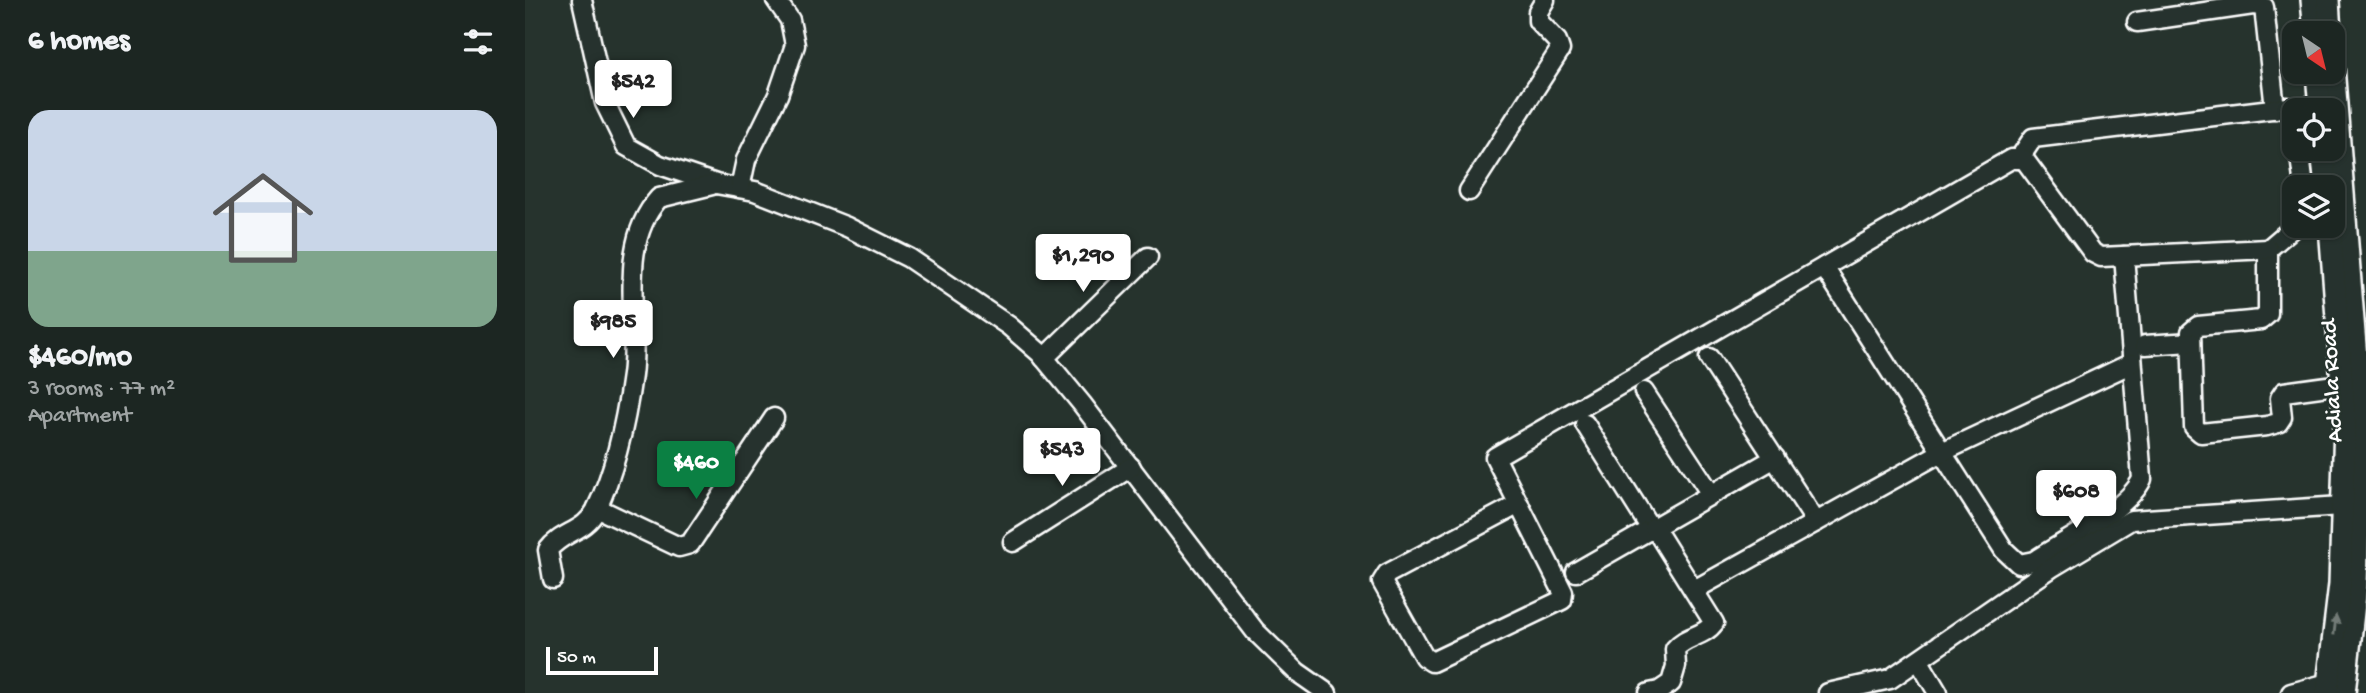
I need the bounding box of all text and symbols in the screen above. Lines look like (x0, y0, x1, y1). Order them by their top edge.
north arrow (2282, 21, 2345, 84)
map controls (2282, 21, 2345, 238)
icon: filters (459, 23, 497, 61)
text: 6 homes (28, 25, 130, 60)
pin: $542 (592, 60, 674, 120)
text: $542 (611, 69, 655, 96)
button: locate (2282, 98, 2345, 161)
icon: home (200, 155, 326, 281)
button: layers (2282, 175, 2345, 238)
pin: $1,290 (1026, 234, 1140, 294)
text: $1,290 (1052, 243, 1114, 270)
pin: $985 (572, 300, 654, 360)
text: $985 (590, 309, 636, 336)
street label: Adiala Road (2316, 316, 2351, 443)
text: $460/mo (28, 341, 132, 376)
text: 3 rooms · 77 m² (28, 376, 175, 403)
text: Apartment (28, 403, 132, 430)
pin: $543 (1021, 428, 1103, 488)
text: $543 (1039, 437, 1085, 464)
pin: $460 (655, 442, 737, 501)
text: $460 (673, 450, 719, 477)
pin: $608 (2035, 470, 2117, 530)
text: $608 (2052, 479, 2100, 506)
one-way arrow (2330, 614, 2341, 636)
scale bar (546, 644, 658, 676)
text: 50 m (557, 647, 596, 670)

